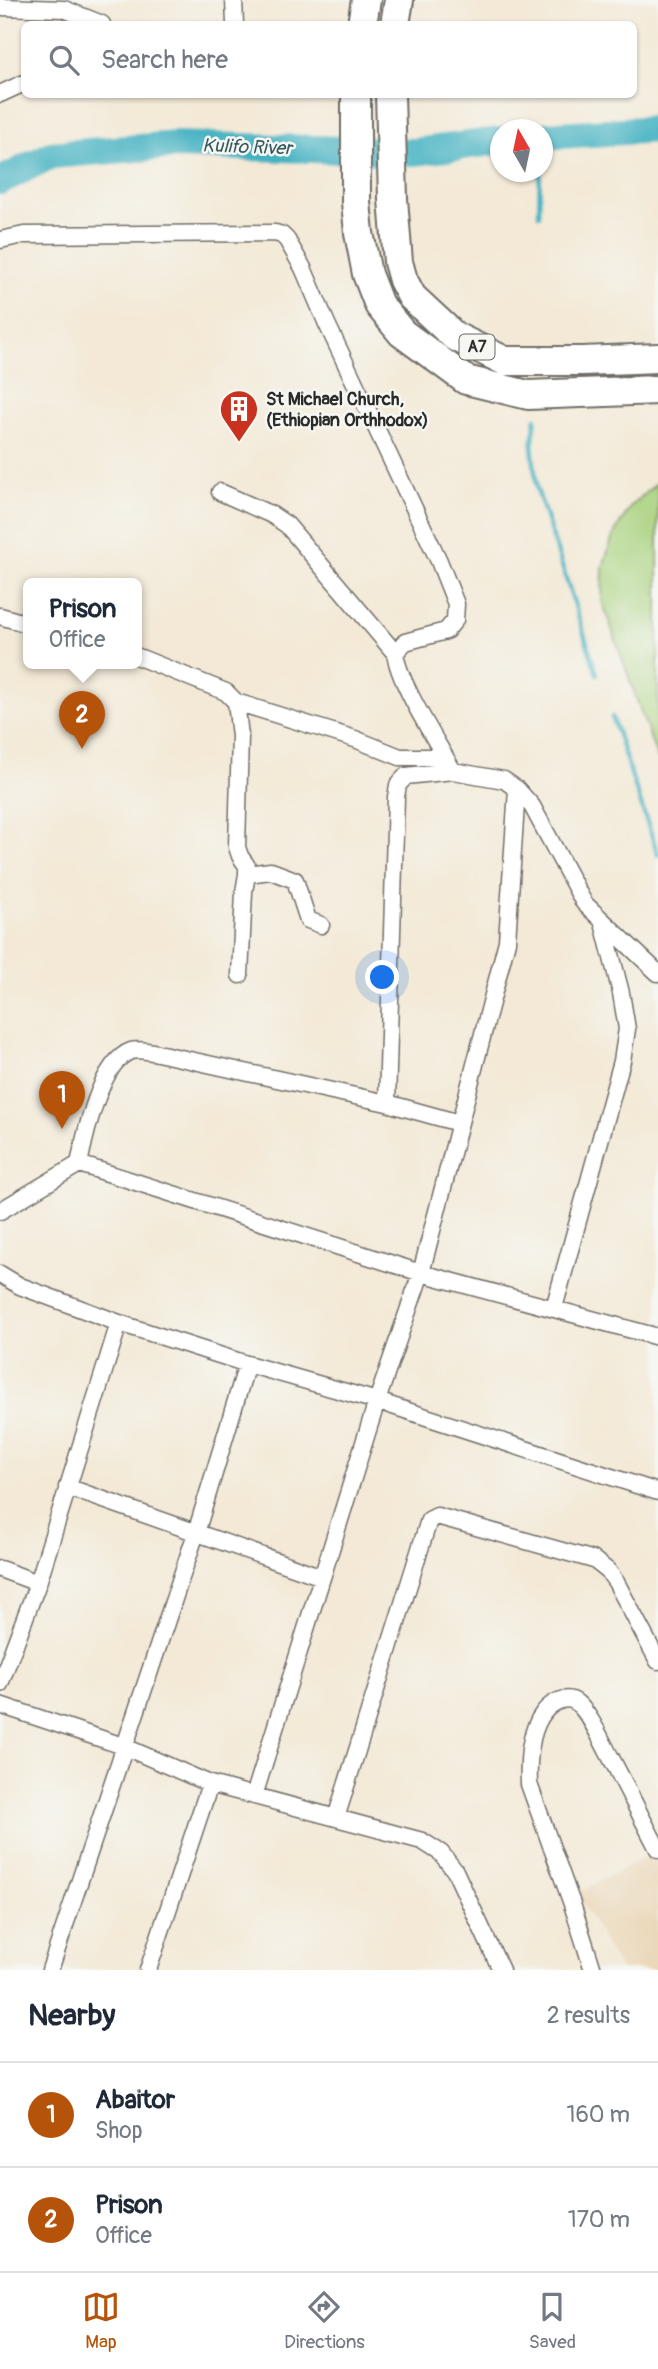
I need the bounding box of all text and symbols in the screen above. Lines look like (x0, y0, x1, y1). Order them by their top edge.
search box (21, 21, 637, 98)
icon: search (45, 41, 83, 79)
text: Search here (101, 44, 228, 76)
north arrow (490, 119, 553, 182)
water label: Kulifo River (202, 133, 294, 161)
road number: A7 (460, 334, 494, 360)
building icon: St Michael Church, (Ethiopian Orthhodox) (218, 388, 260, 443)
place label: St Michael Church, (Ethiopian Orthhodox) (266, 388, 429, 432)
popup (23, 578, 142, 669)
text: Prison (49, 593, 116, 625)
text: Office (49, 625, 105, 654)
pin: 2 (59, 691, 105, 749)
your location (365, 960, 399, 994)
pin: 1 (39, 1071, 85, 1129)
text: Nearby (28, 1997, 115, 2034)
text: 2 results (547, 2001, 630, 2030)
text: Abaitor (95, 2084, 175, 2116)
text: 1 (47, 2100, 56, 2129)
text: 160 m (566, 2100, 630, 2129)
text: Shop (95, 2116, 143, 2145)
text: Prison (95, 2189, 163, 2221)
text: 2 (45, 2205, 57, 2234)
text: 170 m (568, 2205, 630, 2234)
text: Office (95, 2221, 152, 2250)
tab: Map (82, 2288, 120, 2354)
tab: Directions (284, 2288, 365, 2354)
tab: Saved (529, 2288, 576, 2354)

